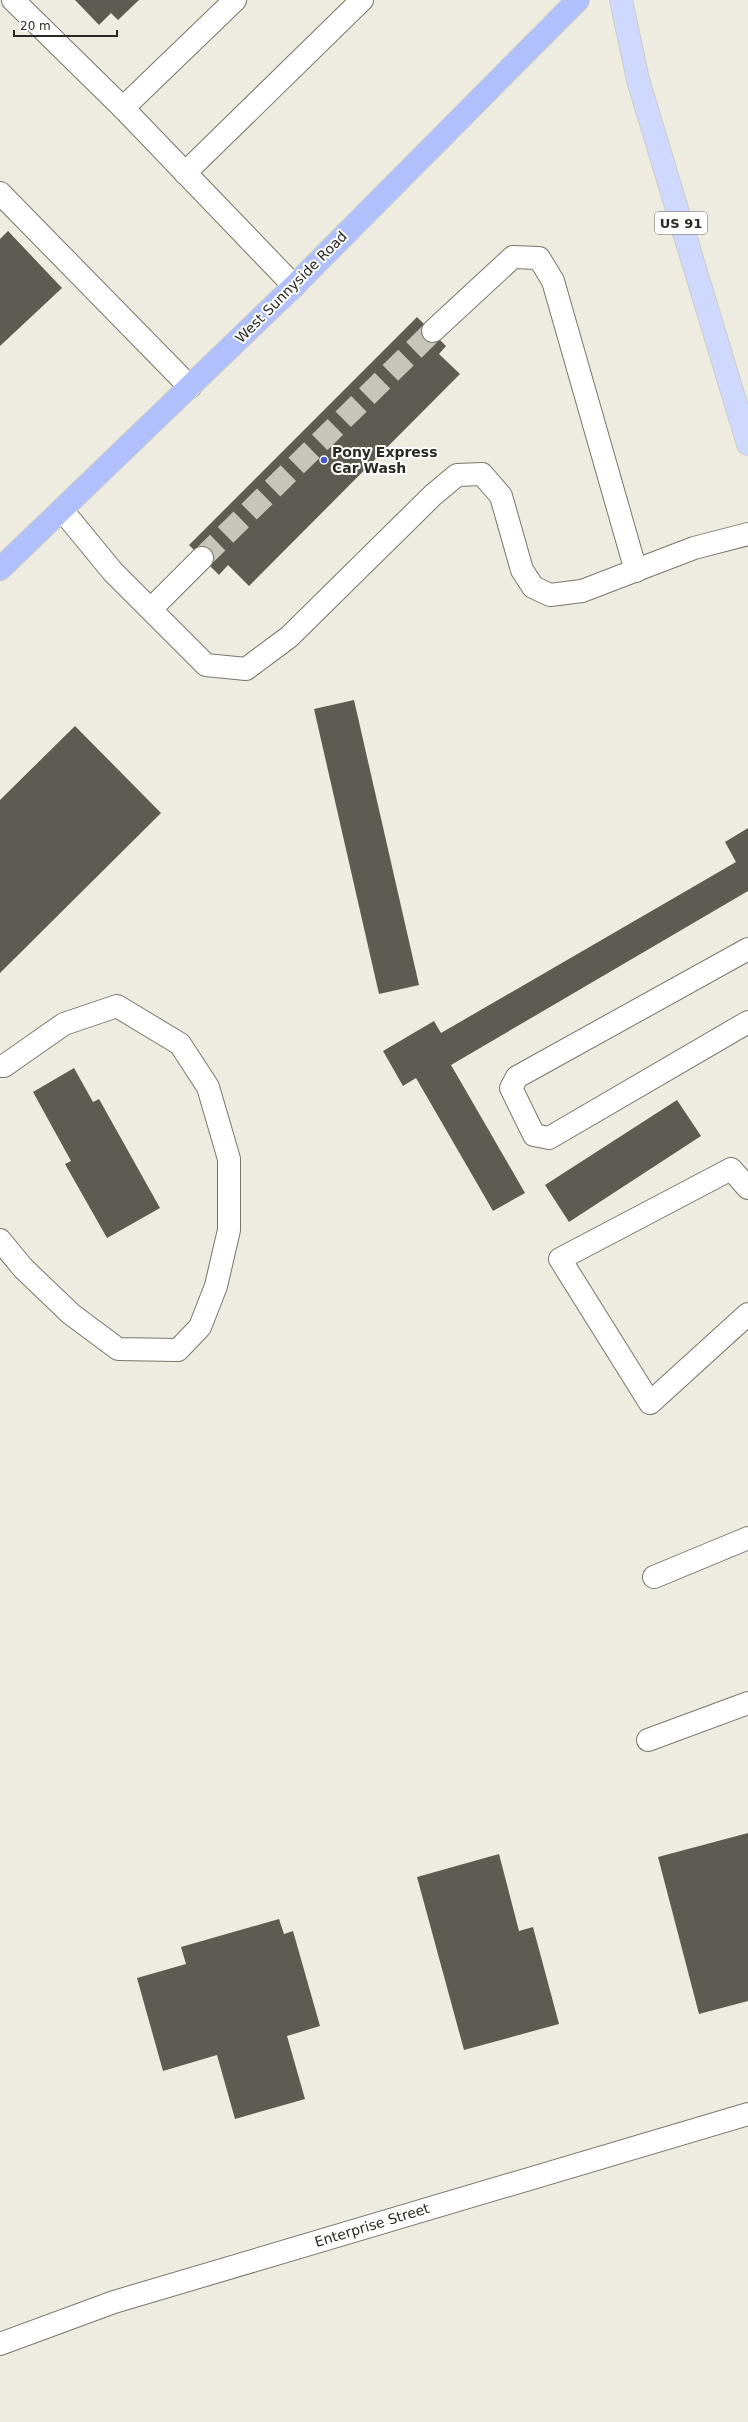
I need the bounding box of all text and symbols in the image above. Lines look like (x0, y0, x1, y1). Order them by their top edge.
scale bar (14, 12, 117, 38)
text: 20 m (20, 19, 51, 33)
road number: US 91 (655, 212, 707, 234)
street label: West Sunnyside Road (232, 228, 350, 346)
place label: Pony Express Car Wash (332, 444, 438, 476)
marker: Pony Express Car Wash (319, 455, 329, 465)
street label: Enterprise Street (313, 2200, 432, 2250)

